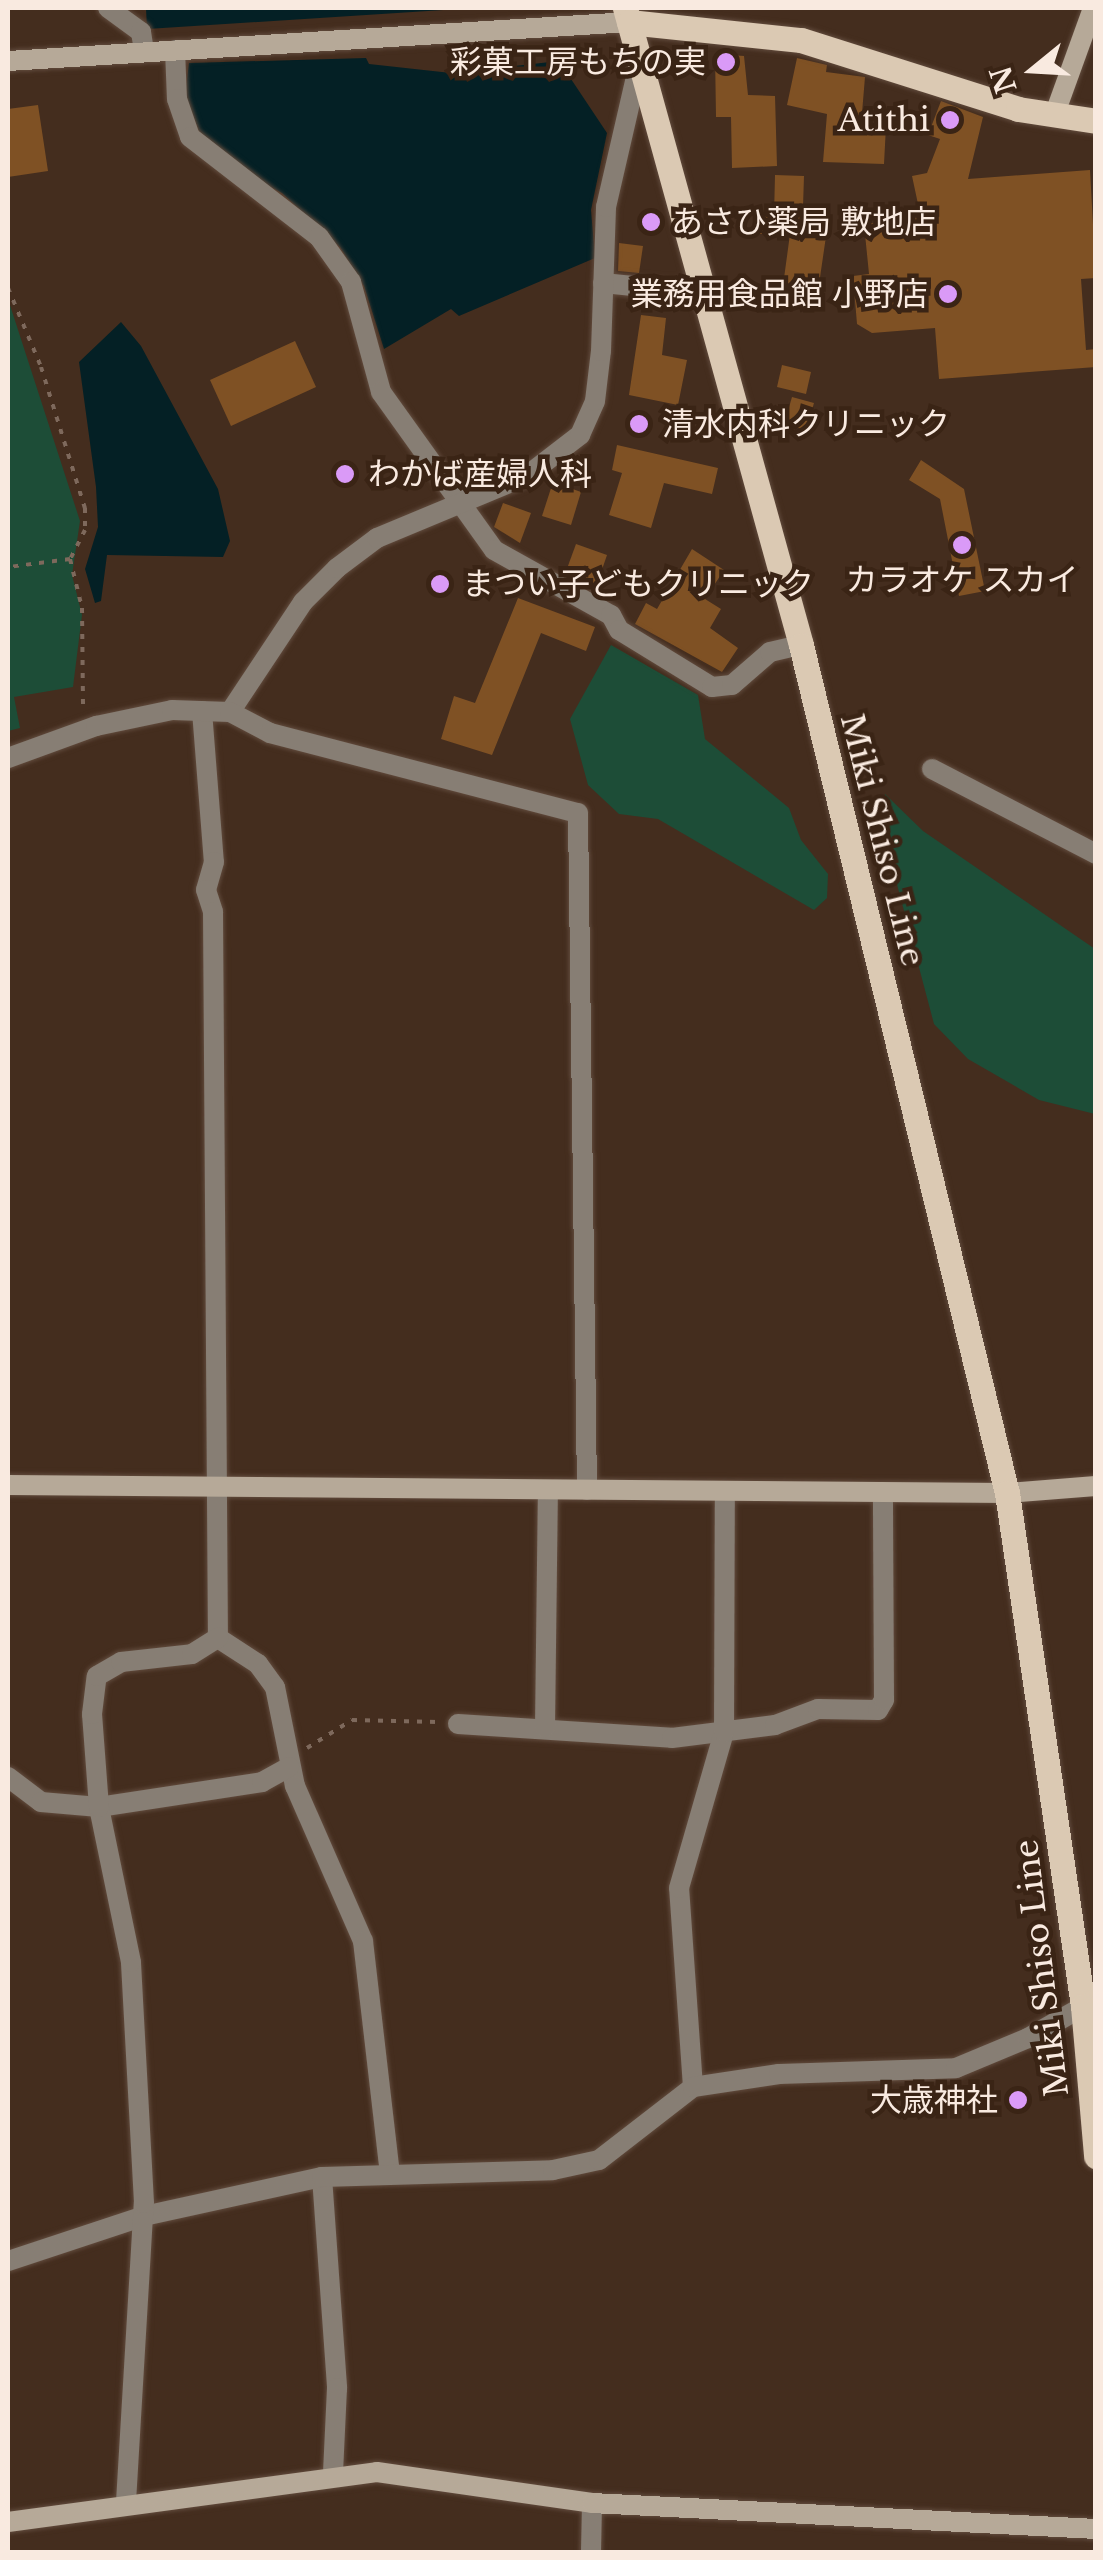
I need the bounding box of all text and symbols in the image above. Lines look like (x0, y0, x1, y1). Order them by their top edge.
north arrow (983, 20, 1083, 120)
place label: 彩菓工房もちの実 (450, 43, 706, 81)
marker: 彩菓工房もちの実 (715, 51, 737, 73)
text: N (983, 62, 1025, 97)
place label: Atithi (837, 101, 930, 139)
marker: Atithi (939, 109, 961, 131)
place label: あさひ薬局 敷地店 (671, 203, 936, 241)
marker: あさひ薬局 敷地店 (640, 211, 662, 233)
place label: 業務用食品館 小野店 (631, 275, 928, 313)
marker: 業務用食品館 小野店 (937, 283, 959, 305)
place label: 清水内科クリニック (662, 405, 950, 443)
marker: 清水内科クリニック (626, 411, 652, 437)
place label: わかば産婦人科 (368, 455, 592, 493)
marker: わかば産婦人科 (332, 461, 358, 487)
marker: カラオケ スカイ (951, 534, 973, 556)
place label: カラオケ スカイ (845, 561, 1079, 599)
place label: まつい子どもクリニック (462, 565, 814, 603)
marker: まつい子どもクリニック (427, 571, 453, 597)
street label: Miki Shiso Line (832, 710, 932, 970)
street label: Miki Shiso Line (1007, 1837, 1077, 2099)
place label: 大歳神社 (870, 2081, 998, 2119)
marker: 大歳神社 (1007, 2089, 1029, 2111)

